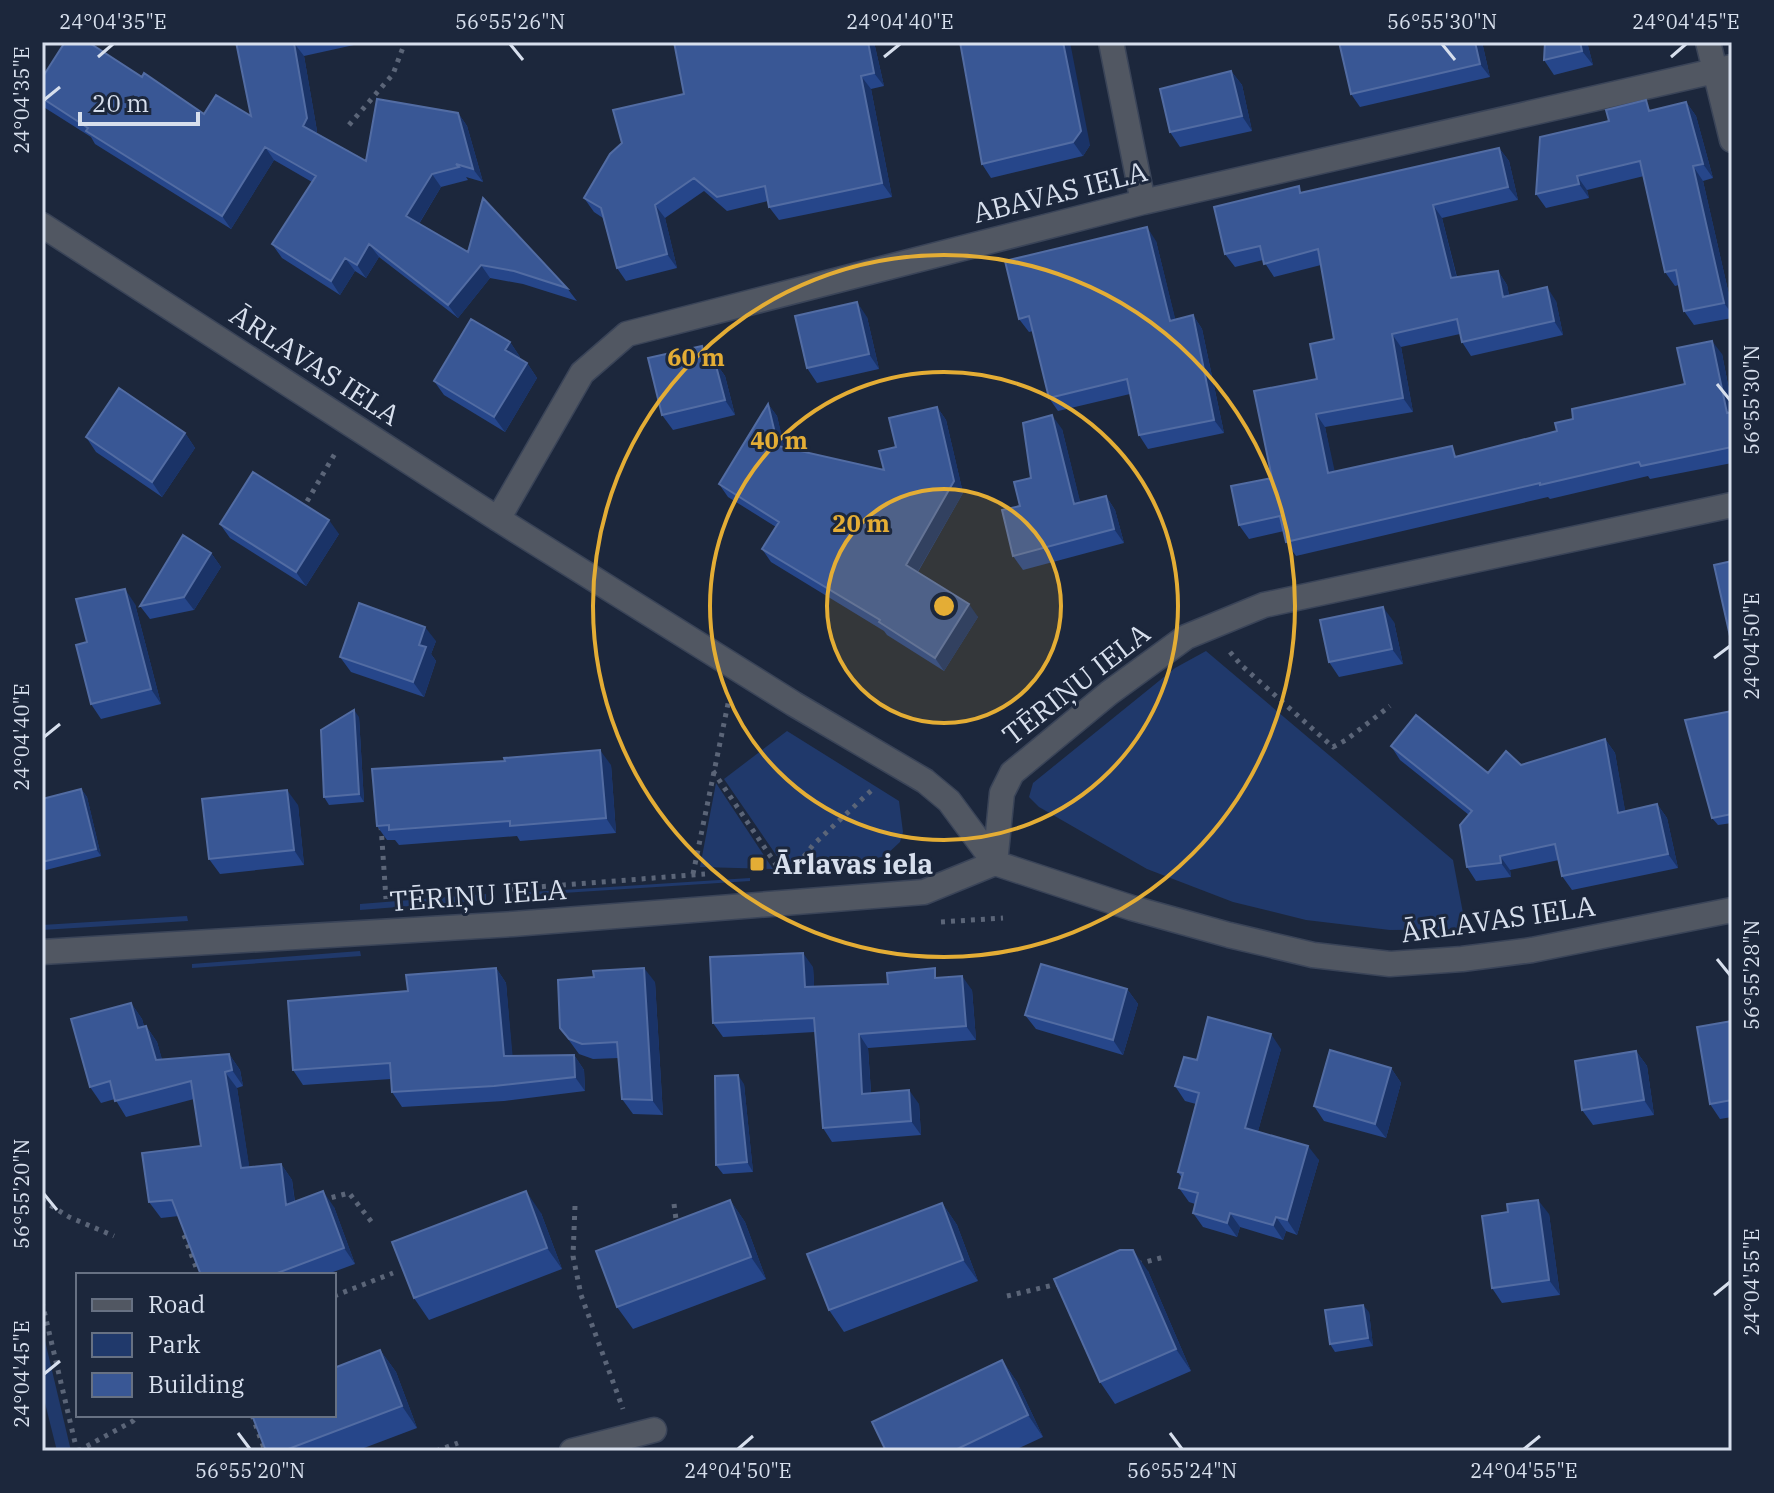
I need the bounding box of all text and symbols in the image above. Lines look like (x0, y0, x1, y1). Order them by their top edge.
text: 24°04'35"E (59, 8, 167, 35)
text: 56°55'26"N (455, 8, 565, 35)
text: 24°04'40"E (846, 8, 954, 35)
text: 56°55'30"N (1387, 8, 1497, 35)
text: 24°04'45"E (1632, 8, 1740, 35)
text: 24°04'35"E (8, 46, 35, 154)
scale bar (80, 76, 198, 126)
text: 20 m (92, 87, 149, 119)
street label: ABAVAS IELA (969, 152, 1151, 231)
street label: ĀRLAVAS IELA (223, 296, 407, 433)
text: 60 m (667, 341, 725, 373)
text: 56°55'30"N (1738, 345, 1765, 455)
text: 40 m (750, 424, 808, 456)
text: 20 m (832, 507, 890, 539)
centre of rings (930, 592, 958, 620)
text: 24°04'50"E (1738, 592, 1765, 700)
street label: TĒRIŅU IELA (994, 614, 1157, 753)
text: 24°04'40"E (8, 683, 35, 791)
place label: Ārlavas iela (773, 845, 933, 882)
marker: Ārlavas iela (748, 855, 766, 873)
street label: TĒRIŅU IELA (388, 870, 568, 919)
street label: ĀRLAVAS IELA (1398, 887, 1597, 950)
text: 56°55'28"N (1738, 920, 1765, 1030)
text: 56°55'20"N (8, 1139, 35, 1249)
text: 24°04'55"E (1738, 1228, 1765, 1336)
legend (76, 1273, 336, 1417)
text: Road (148, 1288, 205, 1320)
text: 24°04'45"E (8, 1320, 35, 1428)
text: Park (148, 1328, 200, 1360)
text: Building (148, 1368, 244, 1400)
text: 56°55'20"N (195, 1457, 305, 1484)
text: 24°04'50"E (684, 1457, 792, 1484)
text: 56°55'24"N (1127, 1457, 1237, 1484)
text: 24°04'55"E (1470, 1457, 1578, 1484)

